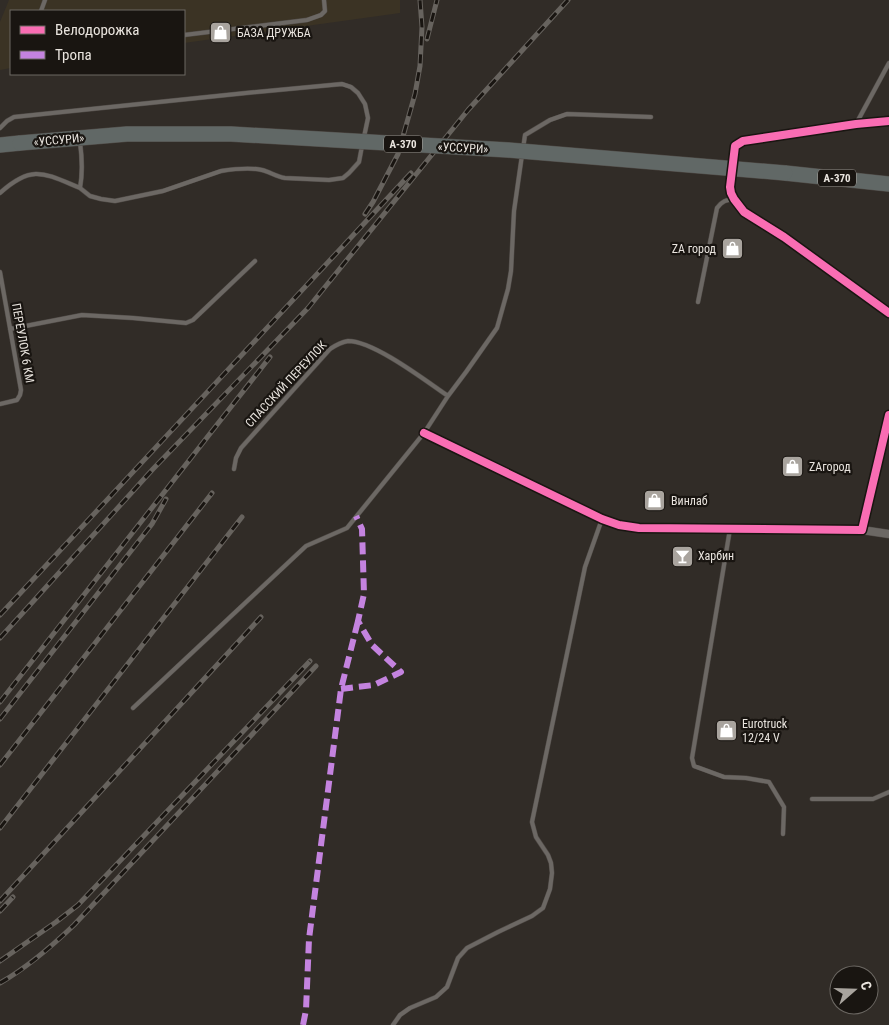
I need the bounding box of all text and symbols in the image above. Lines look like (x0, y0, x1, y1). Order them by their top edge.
legend (10, 10, 185, 75)
text: Велодорожка (55, 21, 140, 39)
shop icon: БАЗА ДРУЖБА (209, 21, 233, 45)
place label: БАЗА ДРУЖБА (237, 26, 311, 40)
text: Тропа (55, 46, 92, 64)
street label: «УССУРИ» (33, 131, 85, 149)
road number: А-370 (384, 136, 422, 152)
street label: «УССУРИ» (437, 140, 489, 156)
road number: А-370 (818, 170, 856, 187)
shop icon: ZA город (720, 237, 744, 261)
place label: ZA город (672, 242, 717, 256)
street label: ПЕРЕУЛОК 6 КМ (9, 302, 37, 384)
street label: СПАССКИЙ ПЕРЕУЛОК (242, 337, 330, 430)
shop icon: ZAгород (781, 455, 805, 479)
place label: ZAгород (809, 460, 851, 474)
shop icon: Винлаб (643, 489, 667, 513)
place label: Винлаб (671, 494, 708, 508)
bar icon: Харбин (670, 544, 694, 568)
place label: Харбин (698, 549, 734, 563)
place label: Eurotruck 12/24 V (742, 717, 788, 745)
shop icon: Eurotruck 12/24 V (714, 719, 738, 743)
north arrow (829, 965, 879, 1015)
text: С (857, 979, 875, 992)

